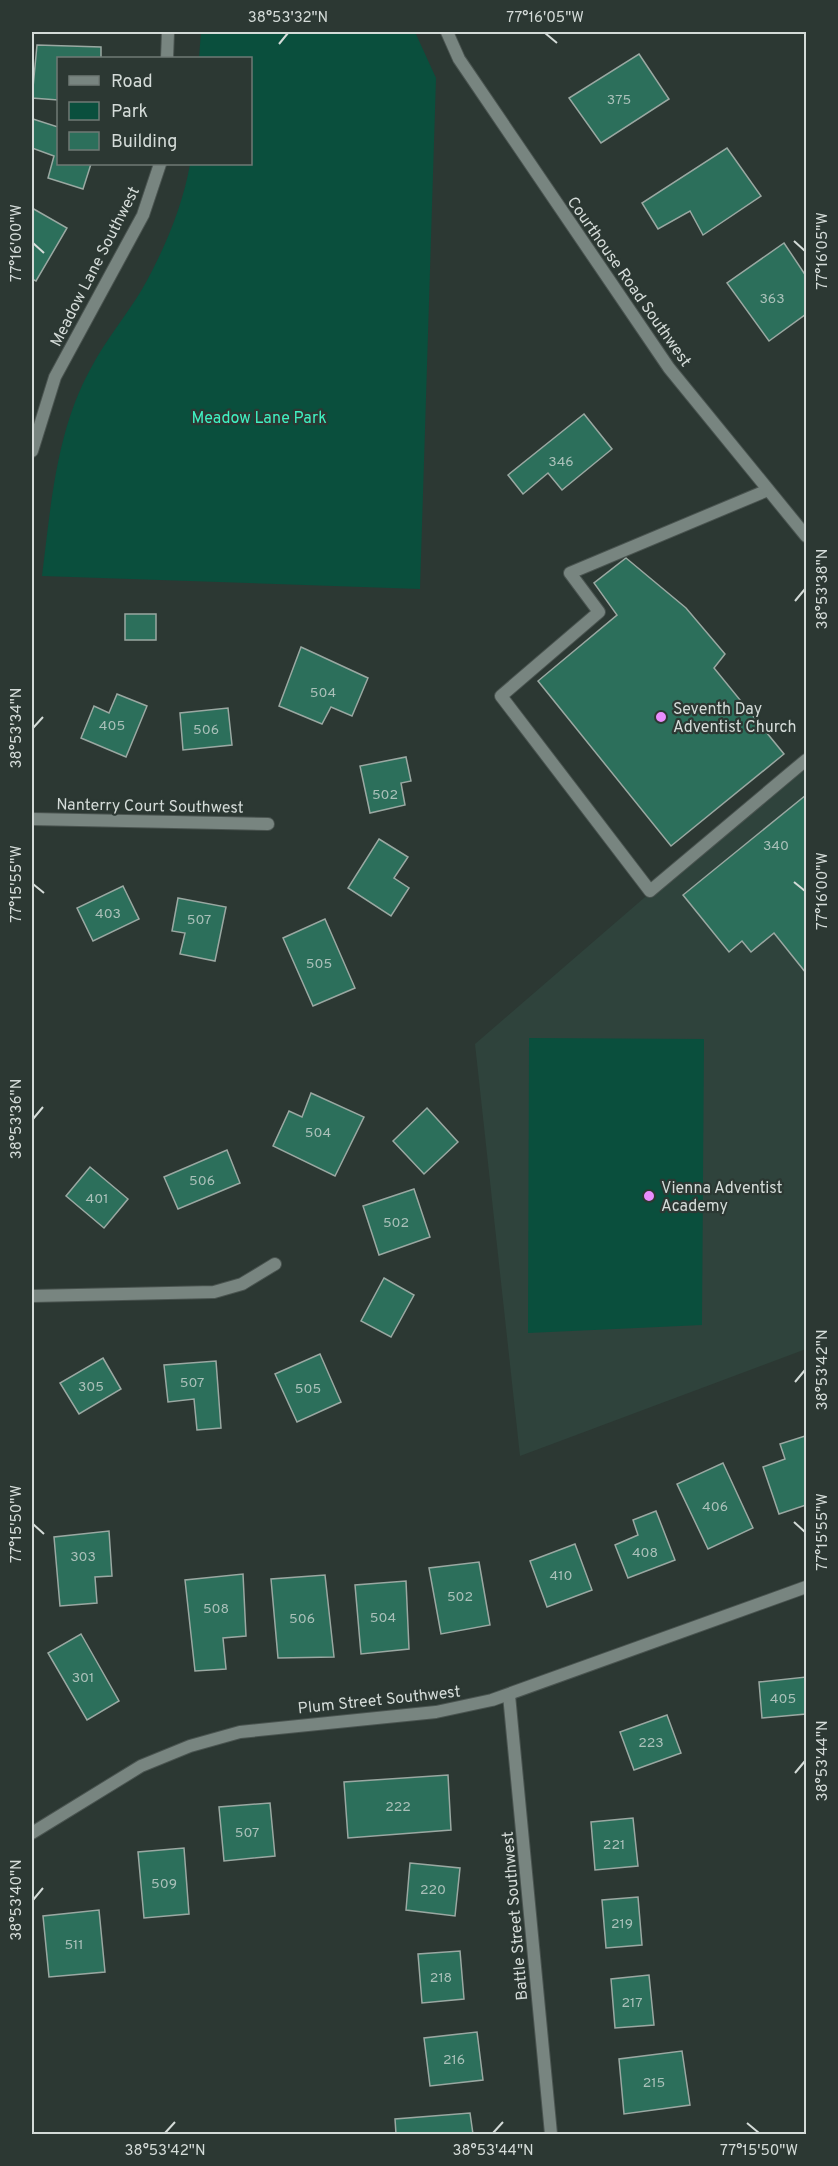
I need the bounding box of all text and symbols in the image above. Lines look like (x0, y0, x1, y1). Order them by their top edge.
text: 38°53'32"N (248, 9, 328, 28)
text: 77°16'05"W (506, 9, 584, 28)
legend (57, 57, 252, 165)
text: Road (111, 71, 153, 94)
house number: 375 (607, 92, 631, 109)
text: Park (111, 101, 148, 124)
text: Building (111, 131, 177, 154)
street label: Meadow Lane Southwest (47, 183, 145, 350)
street label: Courthouse Road Southwest (562, 193, 695, 371)
text: 77°16'00"W (8, 204, 27, 282)
text: 77°16'05"W (814, 212, 833, 290)
house number: 363 (759, 291, 785, 308)
park label: Meadow Lane Park (191, 409, 327, 429)
house number: 346 (548, 454, 574, 471)
text: 38°53'38"N (814, 549, 833, 629)
house number: 504 (310, 685, 336, 702)
text: 38°53'34"N (8, 688, 27, 768)
place label: Seventh Day Adventist Church (673, 700, 797, 738)
marker: Seventh Day Adventist Church (654, 710, 668, 724)
house number: 405 (99, 718, 125, 735)
house number: 506 (193, 722, 219, 739)
house number: 502 (372, 787, 398, 804)
street label: Nanterry Court Southwest (56, 795, 244, 819)
house number: 340 (763, 838, 789, 855)
text: 77°15'55"W (8, 845, 27, 923)
text: 77°16'00"W (814, 852, 833, 930)
house number: 403 (95, 906, 121, 923)
house number: 507 (187, 912, 211, 929)
house number: 505 (306, 956, 332, 973)
text: 38°53'36"N (8, 1079, 27, 1159)
house number: 504 (305, 1125, 331, 1142)
house number: 506 (189, 1173, 215, 1190)
place label: Vienna Adventist Academy (661, 1179, 783, 1217)
marker: Vienna Adventist Academy (642, 1189, 656, 1203)
house number: 401 (86, 1191, 108, 1208)
house number: 502 (383, 1215, 409, 1232)
text: 38°53'42"N (814, 1329, 833, 1411)
house number: 507 (180, 1375, 204, 1392)
house number: 305 (78, 1379, 104, 1396)
house number: 505 (295, 1381, 321, 1398)
text: 77°15'50"W (8, 1485, 27, 1563)
text: 77°15'55"W (814, 1493, 833, 1571)
house number: 406 (702, 1499, 728, 1516)
house number: 408 (632, 1545, 658, 1562)
house number: 303 (70, 1549, 96, 1566)
house number: 410 (550, 1568, 572, 1585)
house number: 502 (447, 1589, 473, 1606)
house number: 508 (203, 1601, 229, 1618)
house number: 504 (370, 1610, 396, 1627)
house number: 506 (289, 1611, 315, 1628)
house number: 301 (72, 1670, 94, 1687)
street label: Plum Street Southwest (297, 1683, 462, 1719)
house number: 405 (770, 1691, 796, 1708)
text: 38°53'44"N (814, 1720, 833, 1802)
house number: 223 (638, 1735, 664, 1752)
house number: 222 (385, 1799, 411, 1816)
house number: 507 (235, 1825, 259, 1842)
street label: Battle Street Southwest (499, 1830, 533, 2001)
house number: 221 (603, 1837, 625, 1854)
text: 38°53'40"N (8, 1859, 27, 1941)
house number: 509 (151, 1876, 177, 1893)
house number: 220 (420, 1882, 446, 1899)
house number: 219 (611, 1916, 633, 1933)
house number: 511 (64, 1937, 84, 1954)
house number: 218 (430, 1970, 452, 1987)
house number: 217 (621, 1995, 643, 2012)
house number: 216 (443, 2052, 465, 2069)
house number: 215 (643, 2075, 665, 2092)
text: 38°53'42"N (124, 2142, 206, 2161)
text: 38°53'44"N (452, 2142, 534, 2161)
text: 77°15'50"W (720, 2142, 798, 2161)

